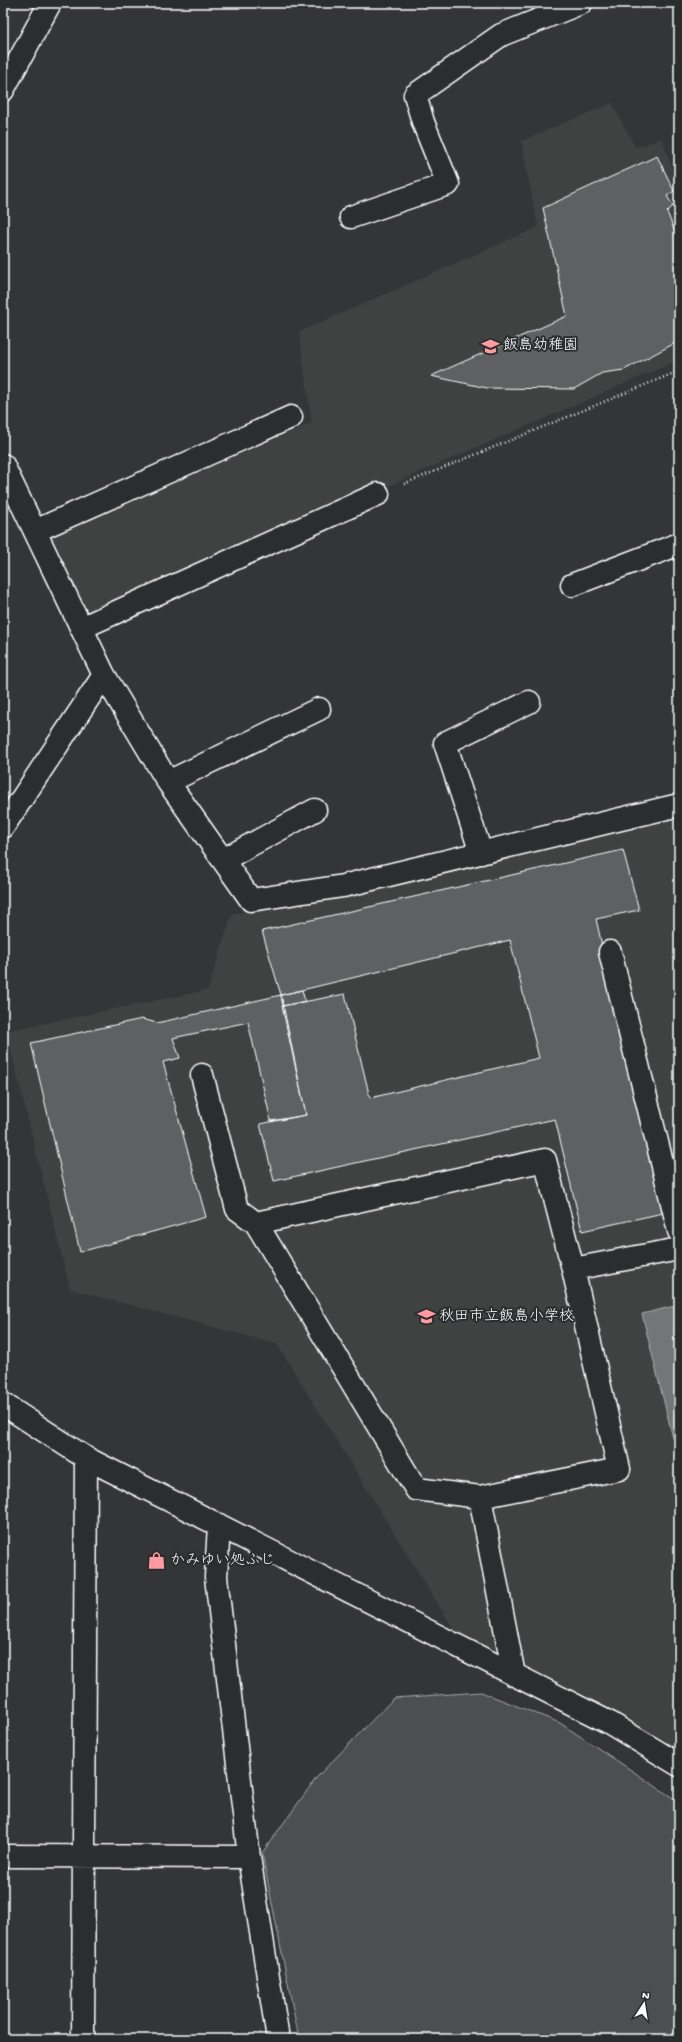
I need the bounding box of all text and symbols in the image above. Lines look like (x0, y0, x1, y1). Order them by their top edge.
school or university icon: 飯島幼稚園 (480, 336, 500, 356)
place label: 飯島幼稚園 (503, 336, 578, 355)
school or university icon: 秋田市立飯島小学校 (416, 1307, 436, 1327)
place label: 秋田市立飯島小学校 (439, 1307, 574, 1326)
shop icon: かみゆい処ふじ (147, 1551, 167, 1571)
place label: かみゆい処ふじ (170, 1552, 275, 1570)
north arrow (624, 1984, 664, 2024)
text: N (641, 1990, 650, 2003)

